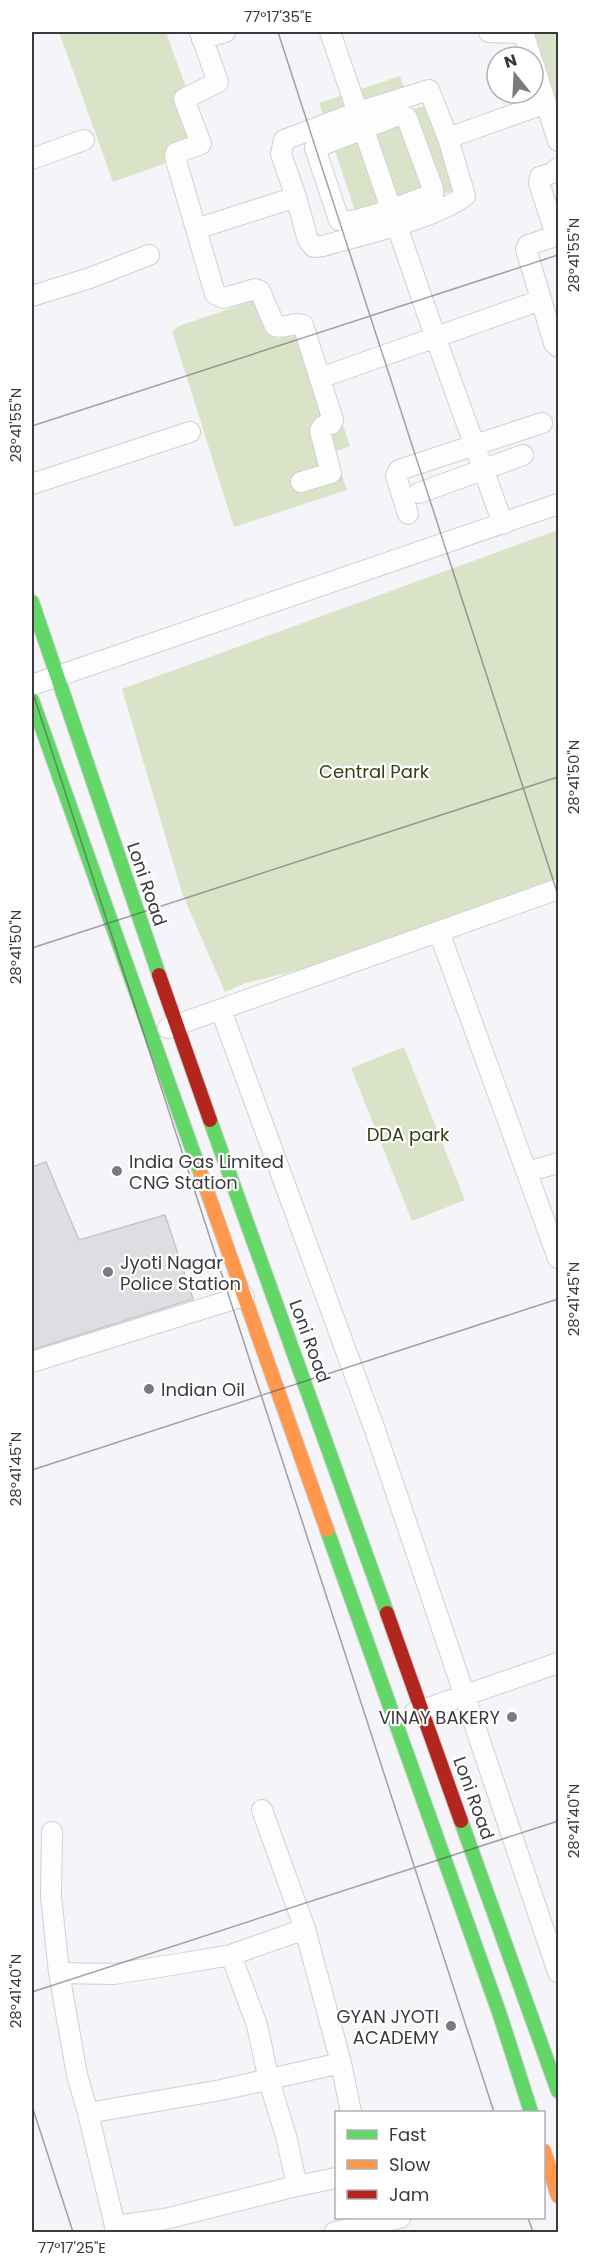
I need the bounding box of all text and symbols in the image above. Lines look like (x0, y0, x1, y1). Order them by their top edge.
text: 77°17'35"E (244, 6, 312, 27)
north arrow (485, 45, 545, 105)
text: N (501, 48, 520, 74)
text: 28°41'55"N (563, 218, 584, 292)
text: 28°41'55"N (5, 388, 26, 462)
text: 28°41'50"N (563, 740, 584, 814)
park label: Central Park (319, 759, 430, 784)
street label: Loni Road (121, 839, 173, 929)
text: 28°41'50"N (5, 910, 26, 984)
park label: DDA park (367, 1122, 450, 1147)
place label: India Gas Limited CNG Station (129, 1149, 284, 1195)
marker: India Gas Limited CNG Station (110, 1164, 124, 1178)
place label: Jyoti Nagar Police Station (120, 1250, 241, 1296)
text: 28°41'45"N (563, 1262, 584, 1336)
marker: Jyoti Nagar Police Station (101, 1265, 115, 1279)
street label: Loni Road (283, 1296, 337, 1386)
place label: Indian Oil (161, 1377, 245, 1402)
marker: Indian Oil (142, 1382, 156, 1396)
text: 28°41'45"N (5, 1432, 26, 1506)
place label: VINAY BAKERY (379, 1705, 500, 1730)
marker: VINAY BAKERY (505, 1710, 519, 1724)
street label: Loni Road (447, 1753, 501, 1843)
text: 28°41'40"N (563, 1784, 584, 1858)
text: 28°41'40"N (5, 1954, 26, 2028)
place label: GYAN JYOTI ACADEMY (337, 2004, 439, 2050)
marker: GYAN JYOTI ACADEMY (444, 2019, 458, 2033)
legend (335, 2111, 545, 2219)
text: Fast (389, 2122, 426, 2147)
text: Slow (389, 2152, 431, 2177)
text: Jam (389, 2182, 429, 2207)
text: 77°17'25"E (38, 2237, 106, 2258)

